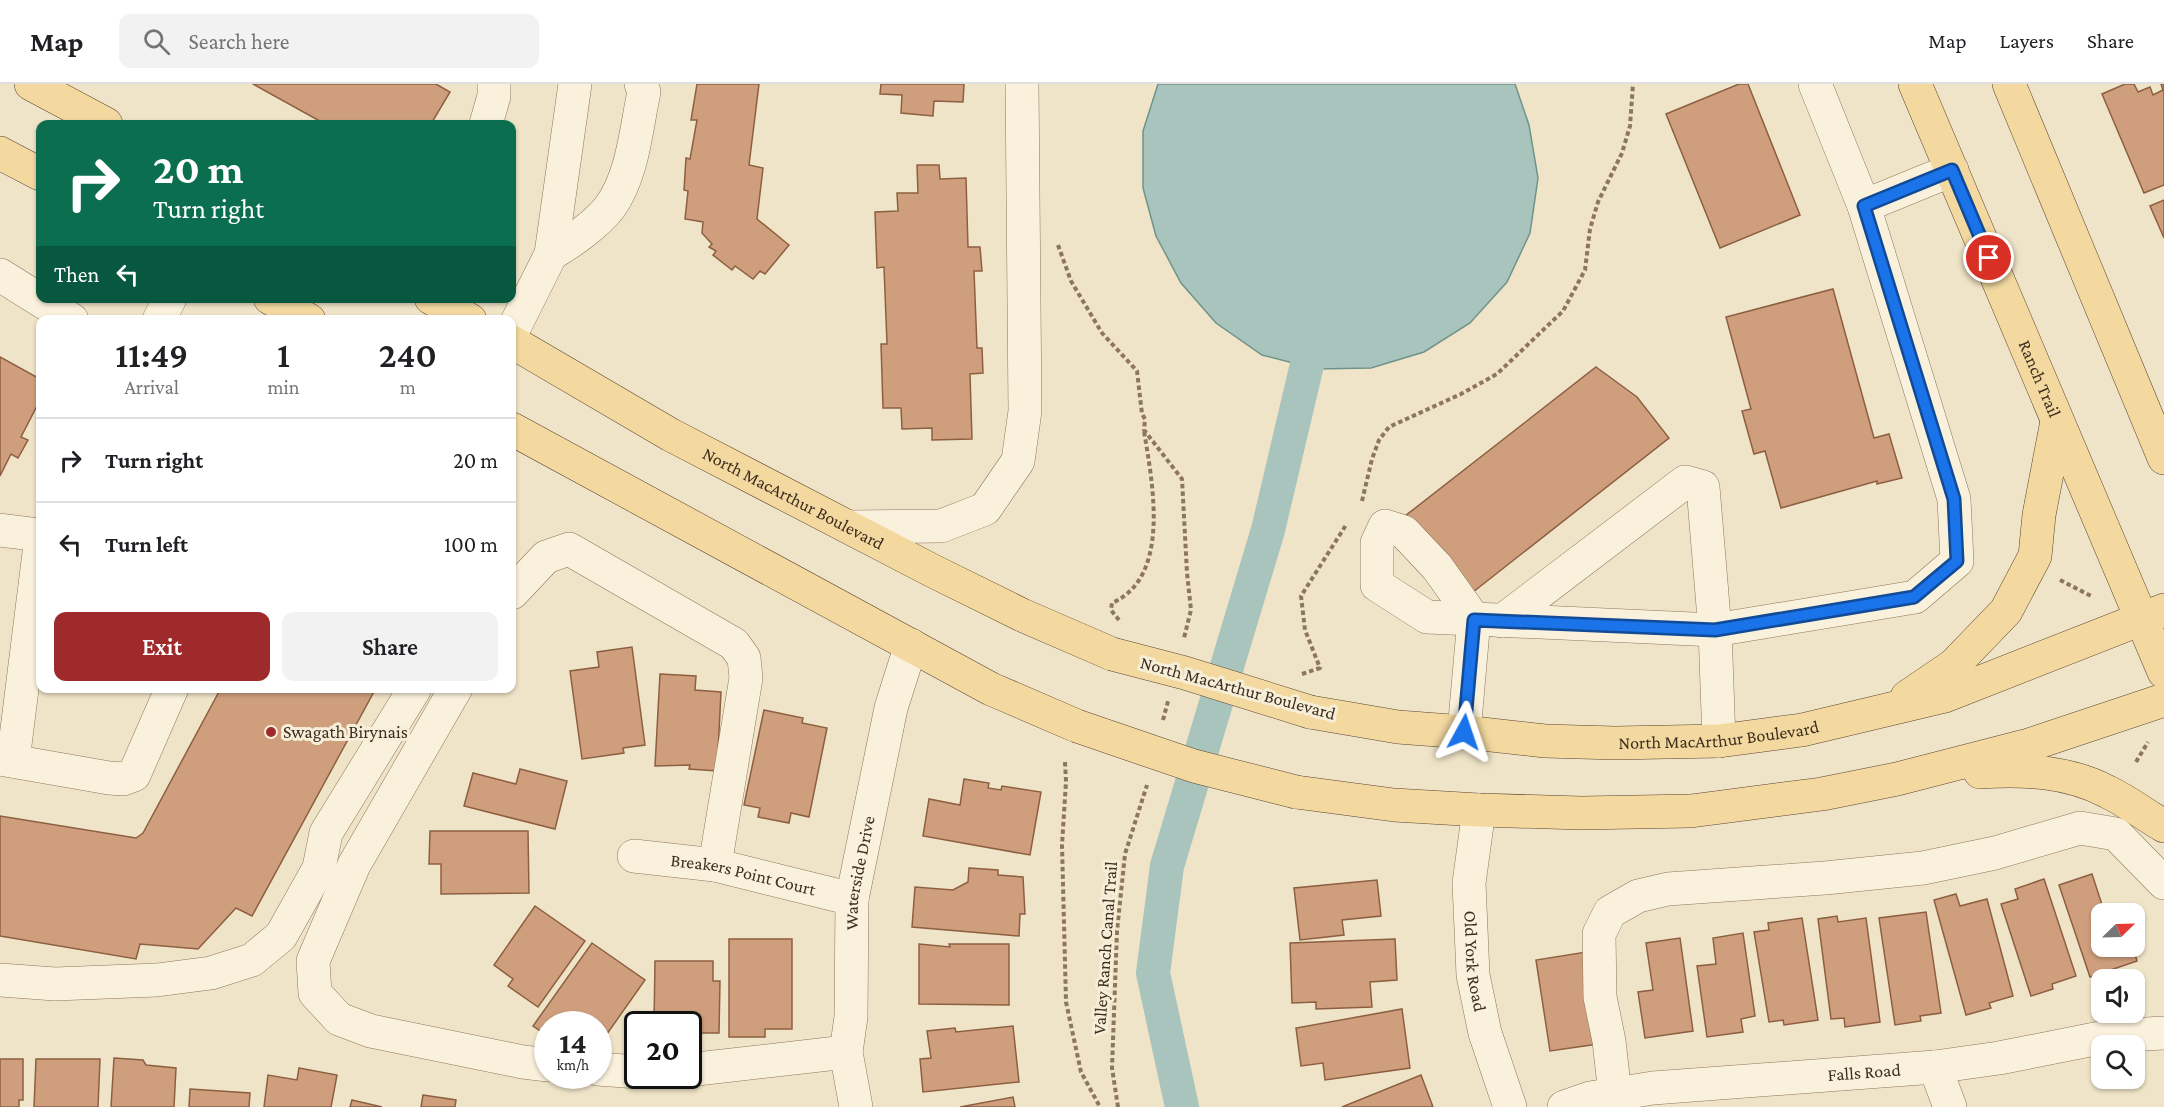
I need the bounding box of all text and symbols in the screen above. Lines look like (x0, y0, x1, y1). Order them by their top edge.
search box (119, 14, 539, 68)
icon: search (140, 25, 173, 58)
text: Map (30, 26, 83, 57)
text: Search here (188, 29, 289, 54)
text: Map (1928, 29, 1967, 53)
text: Layers (2000, 29, 2054, 53)
text: Share (2087, 29, 2134, 53)
icon: right (54, 144, 132, 222)
text: 20 m (153, 145, 244, 192)
text: Turn right (153, 194, 264, 224)
pin (1963, 232, 2014, 283)
icon: arrive (1972, 241, 2005, 274)
icon: left (111, 258, 144, 291)
text: Then (54, 262, 99, 287)
text: 11:49 (115, 335, 188, 375)
text: 1 (277, 335, 290, 375)
text: 240 (379, 335, 437, 375)
street label: Ranch Trail (2015, 337, 2065, 421)
text: Arrival (124, 376, 179, 398)
text: min (267, 376, 299, 398)
text: m (400, 376, 416, 398)
street label: North MacArthur Boulevard (699, 443, 888, 554)
icon: right (54, 444, 87, 477)
text: Turn right (105, 448, 203, 473)
text: 20 m (453, 448, 498, 473)
icon: left (54, 528, 87, 561)
text: Turn left (105, 532, 188, 557)
text: 100 m (444, 532, 498, 557)
button: Exit (54, 612, 270, 681)
button: Share (282, 612, 498, 681)
street label: North MacArthur Boulevard (1138, 652, 1338, 724)
position arrow (1432, 700, 1496, 764)
street label: North MacArthur Boulevard (1618, 716, 1821, 753)
place label: Swagath Birynais (283, 722, 408, 742)
marker: Swagath Birynais (264, 725, 278, 739)
street label: Waterside Drive (842, 814, 879, 930)
street label: Breakers Point Court (670, 850, 819, 900)
street label: Valley Ranch Canal Trail (1089, 860, 1121, 1035)
north arrow (2091, 903, 2145, 957)
map controls (2091, 903, 2145, 1089)
street label: Old York Road (1460, 910, 1490, 1014)
button: sound (2091, 969, 2145, 1023)
speed limit sign: 20 (624, 1011, 702, 1089)
text: 14 (559, 1026, 587, 1059)
button: search (2091, 1035, 2145, 1089)
text: km/h (557, 1057, 589, 1073)
street label: Falls Road (1827, 1060, 1902, 1085)

